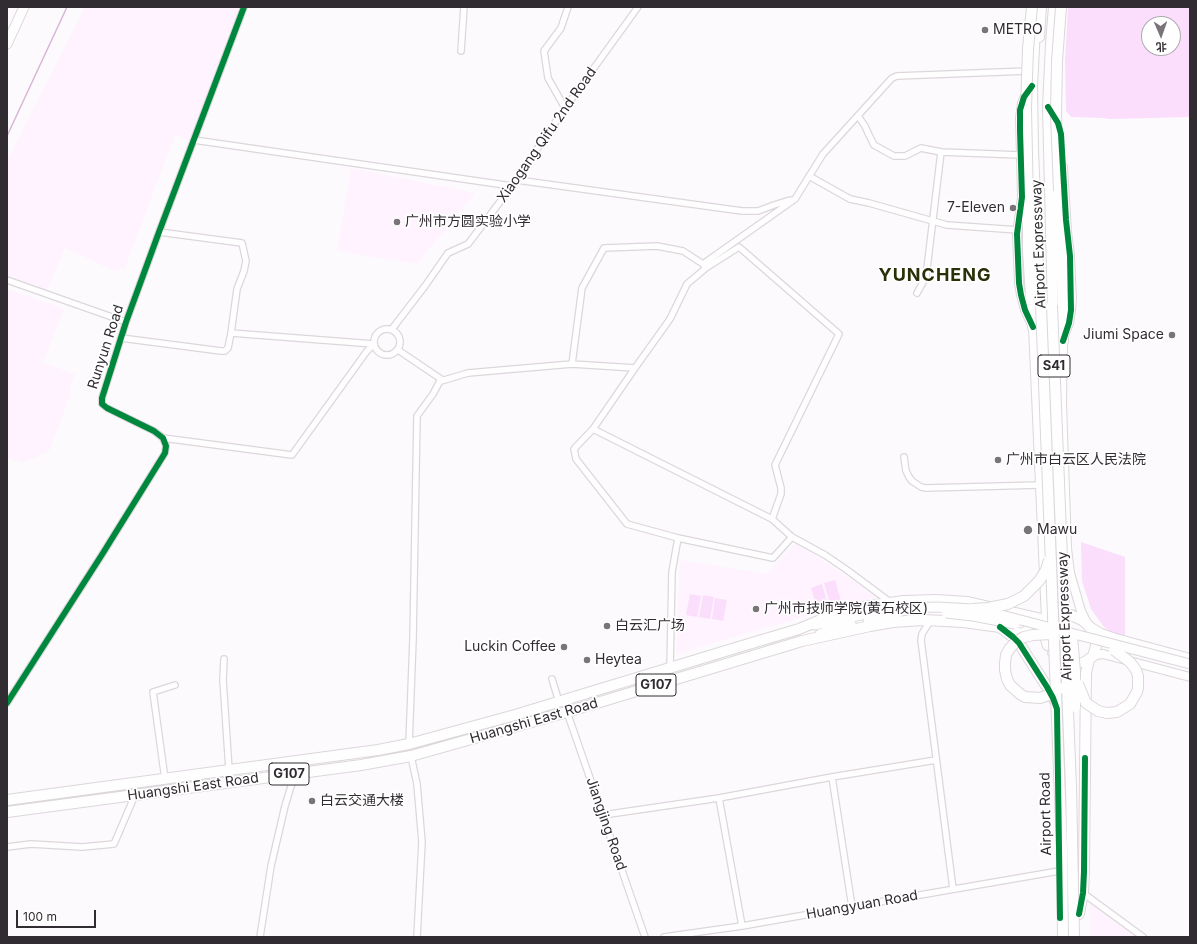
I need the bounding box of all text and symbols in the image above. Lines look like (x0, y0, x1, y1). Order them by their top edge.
north arrow (1141, 16, 1181, 56)
place label: METRO (993, 22, 1043, 38)
marker: METRO (980, 25, 990, 35)
text: 北 (1156, 40, 1167, 54)
street label: Xiaogang Qifu 2nd Road (494, 64, 600, 206)
street label: Airport Expressway (1028, 179, 1050, 309)
place label: 7-Eleven (947, 200, 1005, 216)
marker: 7-Eleven (1008, 203, 1018, 213)
place label: 广州市方圆实验小学 (405, 214, 531, 230)
marker: 广州市方圆实验小学 (392, 217, 402, 227)
district label: YUNCHENG (879, 265, 991, 287)
street label: Runyun Road (84, 303, 128, 391)
place label: Jiumi Space (1083, 327, 1164, 343)
marker: Jiumi Space (1167, 330, 1177, 340)
road number: S41 (1038, 355, 1070, 377)
place label: 广州市白云区人民法院 (1006, 452, 1146, 468)
marker: 广州市白云区人民法院 (993, 455, 1003, 465)
place label: Mawu (1037, 522, 1077, 538)
marker: Mawu (1022, 524, 1034, 536)
street label: Airport Expressway (1054, 551, 1076, 681)
place label: 广州市技师学院(黄石校区) (764, 601, 928, 617)
marker: 广州市技师学院(黄石校区) (751, 604, 761, 614)
place label: 白云汇广场 (615, 618, 685, 634)
marker: 白云汇广场 (602, 621, 612, 631)
place label: Luckin Coffee (464, 639, 556, 655)
marker: Luckin Coffee (559, 642, 569, 652)
place label: Heytea (595, 652, 642, 668)
marker: Heytea (582, 655, 592, 665)
road number: G107 (636, 674, 676, 696)
street label: Huangshi East Road (468, 695, 600, 747)
road number: G107 (269, 763, 309, 785)
street label: Huangshi East Road (126, 769, 260, 805)
street label: Airport Road (1037, 772, 1055, 856)
street label: Jiangjing Road (582, 775, 630, 873)
place label: 白云交通大楼 (320, 793, 404, 809)
marker: 白云交通大楼 (307, 796, 317, 806)
street label: Huangyuan Road (805, 887, 919, 923)
scale bar (18, 902, 98, 928)
text: 100 m (23, 909, 57, 924)

